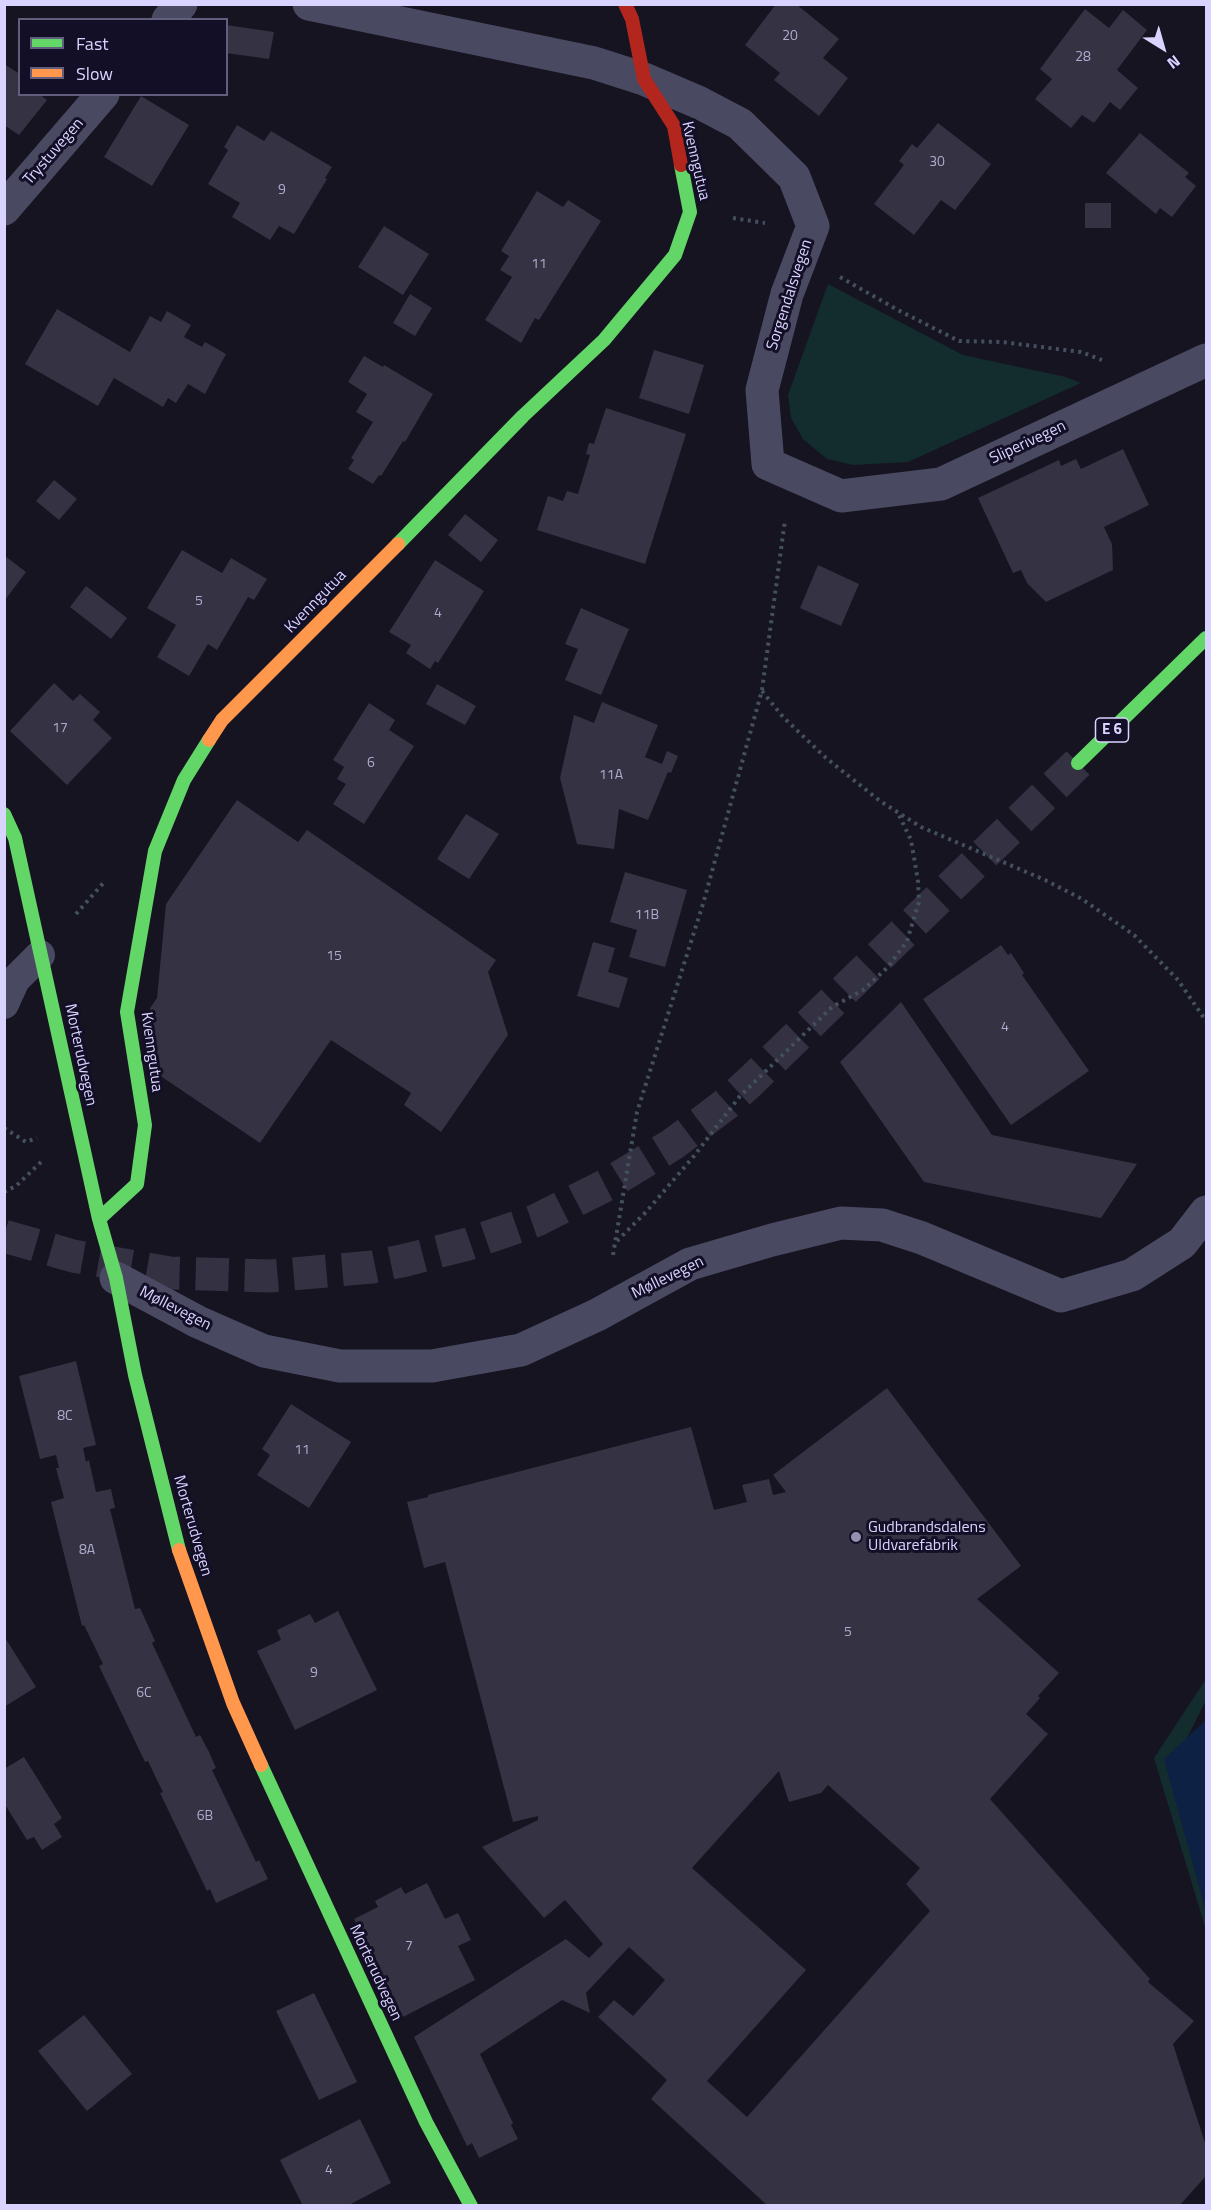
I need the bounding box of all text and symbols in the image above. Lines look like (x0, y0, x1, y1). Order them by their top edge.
legend (18, 18, 228, 96)
north arrow (1133, 18, 1193, 78)
house number: 20 (782, 29, 798, 45)
text: Fast (76, 30, 109, 57)
text: N (1162, 49, 1185, 75)
house number: 28 (1075, 50, 1091, 66)
text: Slow (76, 60, 113, 87)
street label: Trystuvegen (20, 115, 88, 189)
street label: Kvenngutua (677, 120, 713, 202)
house number: 30 (929, 155, 945, 171)
house number: 9 (278, 183, 286, 199)
street label: Sorgendalsvegen (763, 237, 817, 353)
house number: 11 (531, 257, 547, 273)
street label: Sliperivegen (987, 417, 1069, 469)
street label: Kvenngutua (281, 566, 351, 638)
house number: 5 (195, 594, 203, 610)
house number: 4 (434, 606, 442, 622)
road number: E 6 (1096, 718, 1128, 742)
house number: 17 (52, 721, 68, 737)
house number: 6 (367, 756, 375, 772)
house number: 11A (599, 768, 623, 784)
house number: 11B (635, 908, 659, 924)
house number: 15 (326, 949, 342, 965)
street label: Morterudvegen (60, 1002, 100, 1108)
street label: Kvenngutua (136, 1011, 166, 1093)
house number: 4 (1001, 1020, 1009, 1036)
street label: Møllevegen (629, 1252, 707, 1304)
street label: Møllevegen (136, 1283, 214, 1335)
house number: 8C (57, 1409, 73, 1425)
house number: 11 (294, 1443, 310, 1459)
street label: Morterudvegen (168, 1473, 216, 1579)
place label: Gudbrandsdalens Uldvarefabrik (868, 1518, 986, 1556)
marker: Gudbrandsdalens Uldvarefabrik (849, 1530, 863, 1544)
house number: 8A (79, 1543, 95, 1559)
house number: 5 (844, 1625, 852, 1641)
house number: 9 (310, 1666, 318, 1682)
house number: 6C (136, 1686, 152, 1702)
house number: 6B (197, 1809, 213, 1825)
street label: Morterudvegen (344, 1922, 406, 2024)
house number: 7 (405, 1939, 413, 1955)
house number: 4 (325, 2163, 333, 2179)

